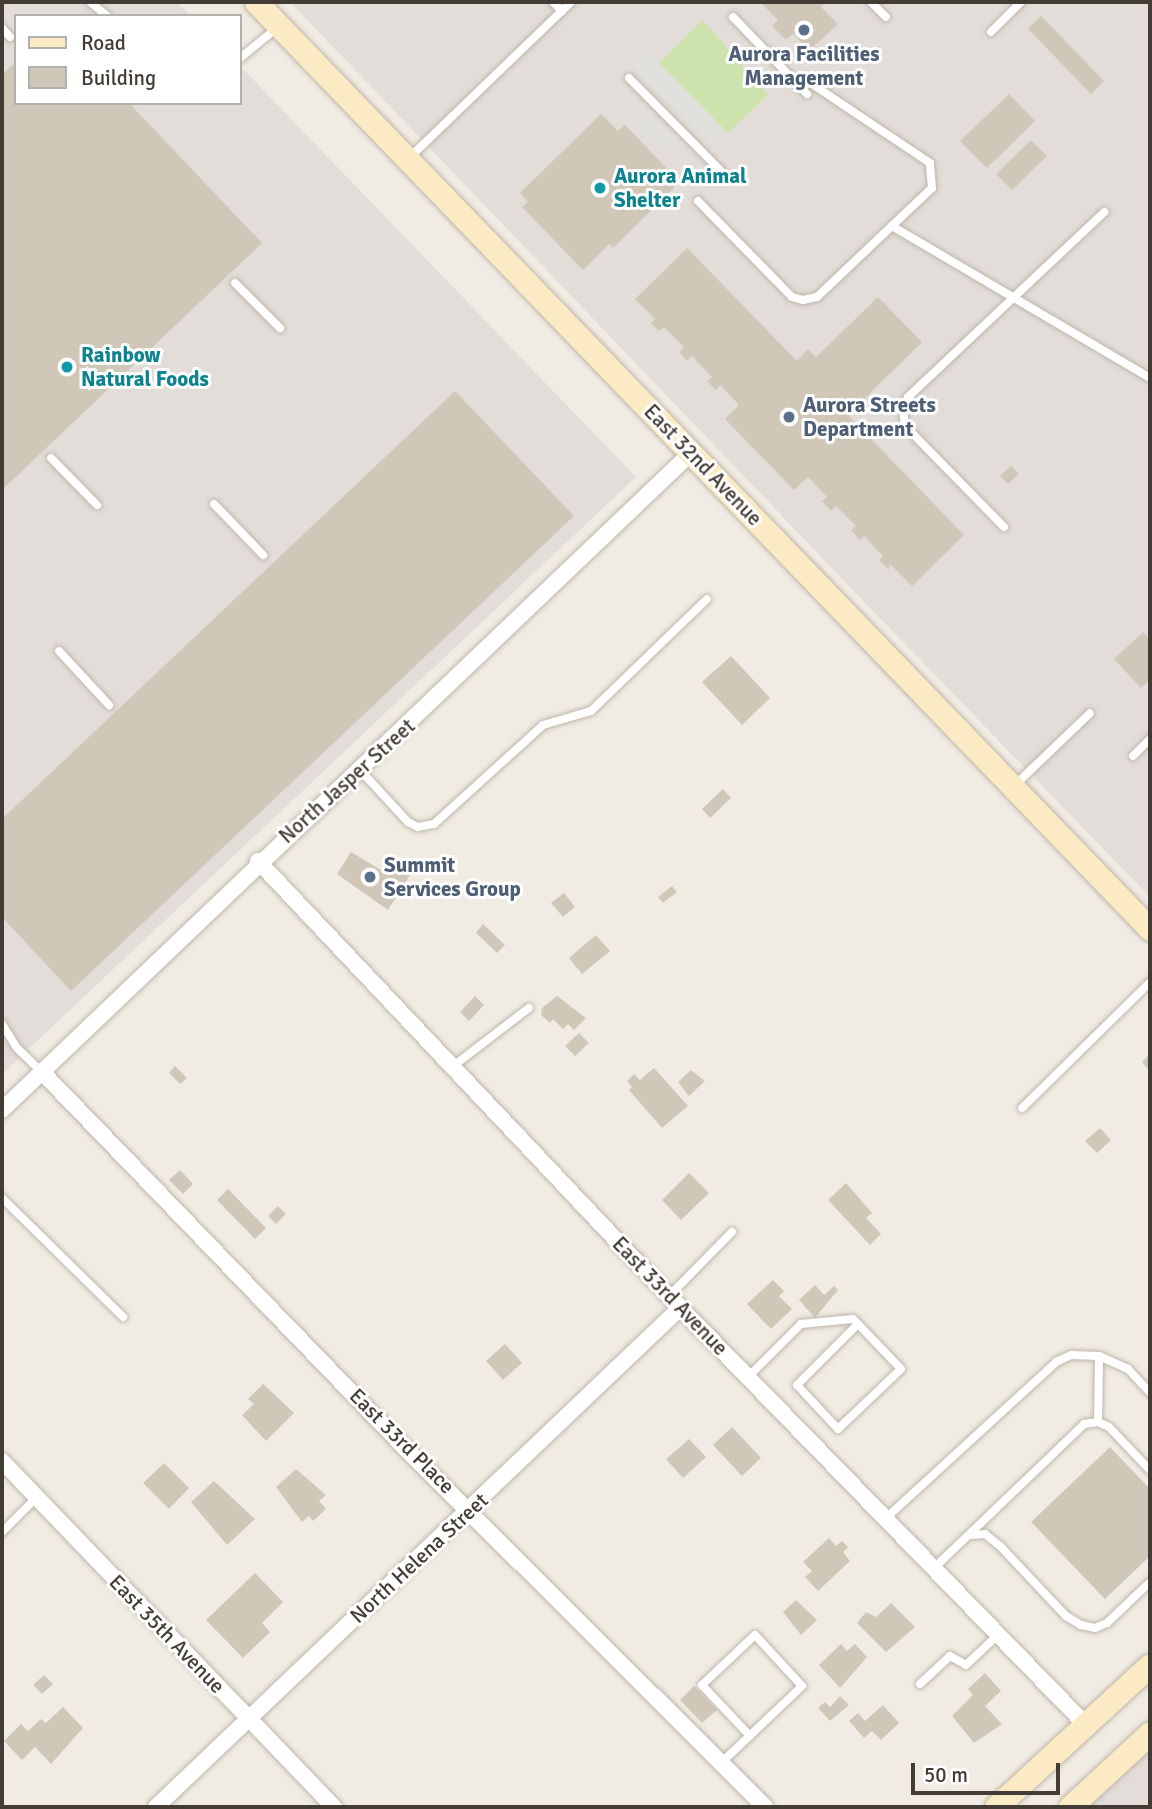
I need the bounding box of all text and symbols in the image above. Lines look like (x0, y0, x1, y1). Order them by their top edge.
legend (14, 14, 242, 105)
marker: Aurora Facilities Management (796, 22, 812, 38)
text: Road (81, 30, 126, 56)
place label: Aurora Facilities Management (728, 41, 880, 91)
text: Building (81, 65, 156, 91)
place label: Aurora Animal Shelter (614, 163, 747, 213)
marker: Aurora Animal Shelter (592, 180, 608, 196)
place label: Rainbow Natural Foods (81, 342, 209, 392)
marker: Rainbow Natural Foods (59, 359, 75, 375)
place label: Aurora Streets Department (803, 392, 936, 442)
street label: East 32nd Avenue (639, 399, 767, 531)
marker: Aurora Streets Department (781, 409, 797, 425)
street label: North Jasper Street (274, 713, 420, 849)
place label: Summit Services Group (384, 852, 521, 902)
marker: Summit Services Group (362, 869, 378, 885)
street label: East 33rd Avenue (607, 1231, 733, 1361)
street label: East 33rd Place (344, 1383, 460, 1499)
street label: North Helena Street (345, 1488, 493, 1628)
street label: East 35th Avenue (104, 1569, 230, 1699)
scale bar (914, 1750, 1063, 1794)
text: 50 m (924, 1762, 968, 1788)

